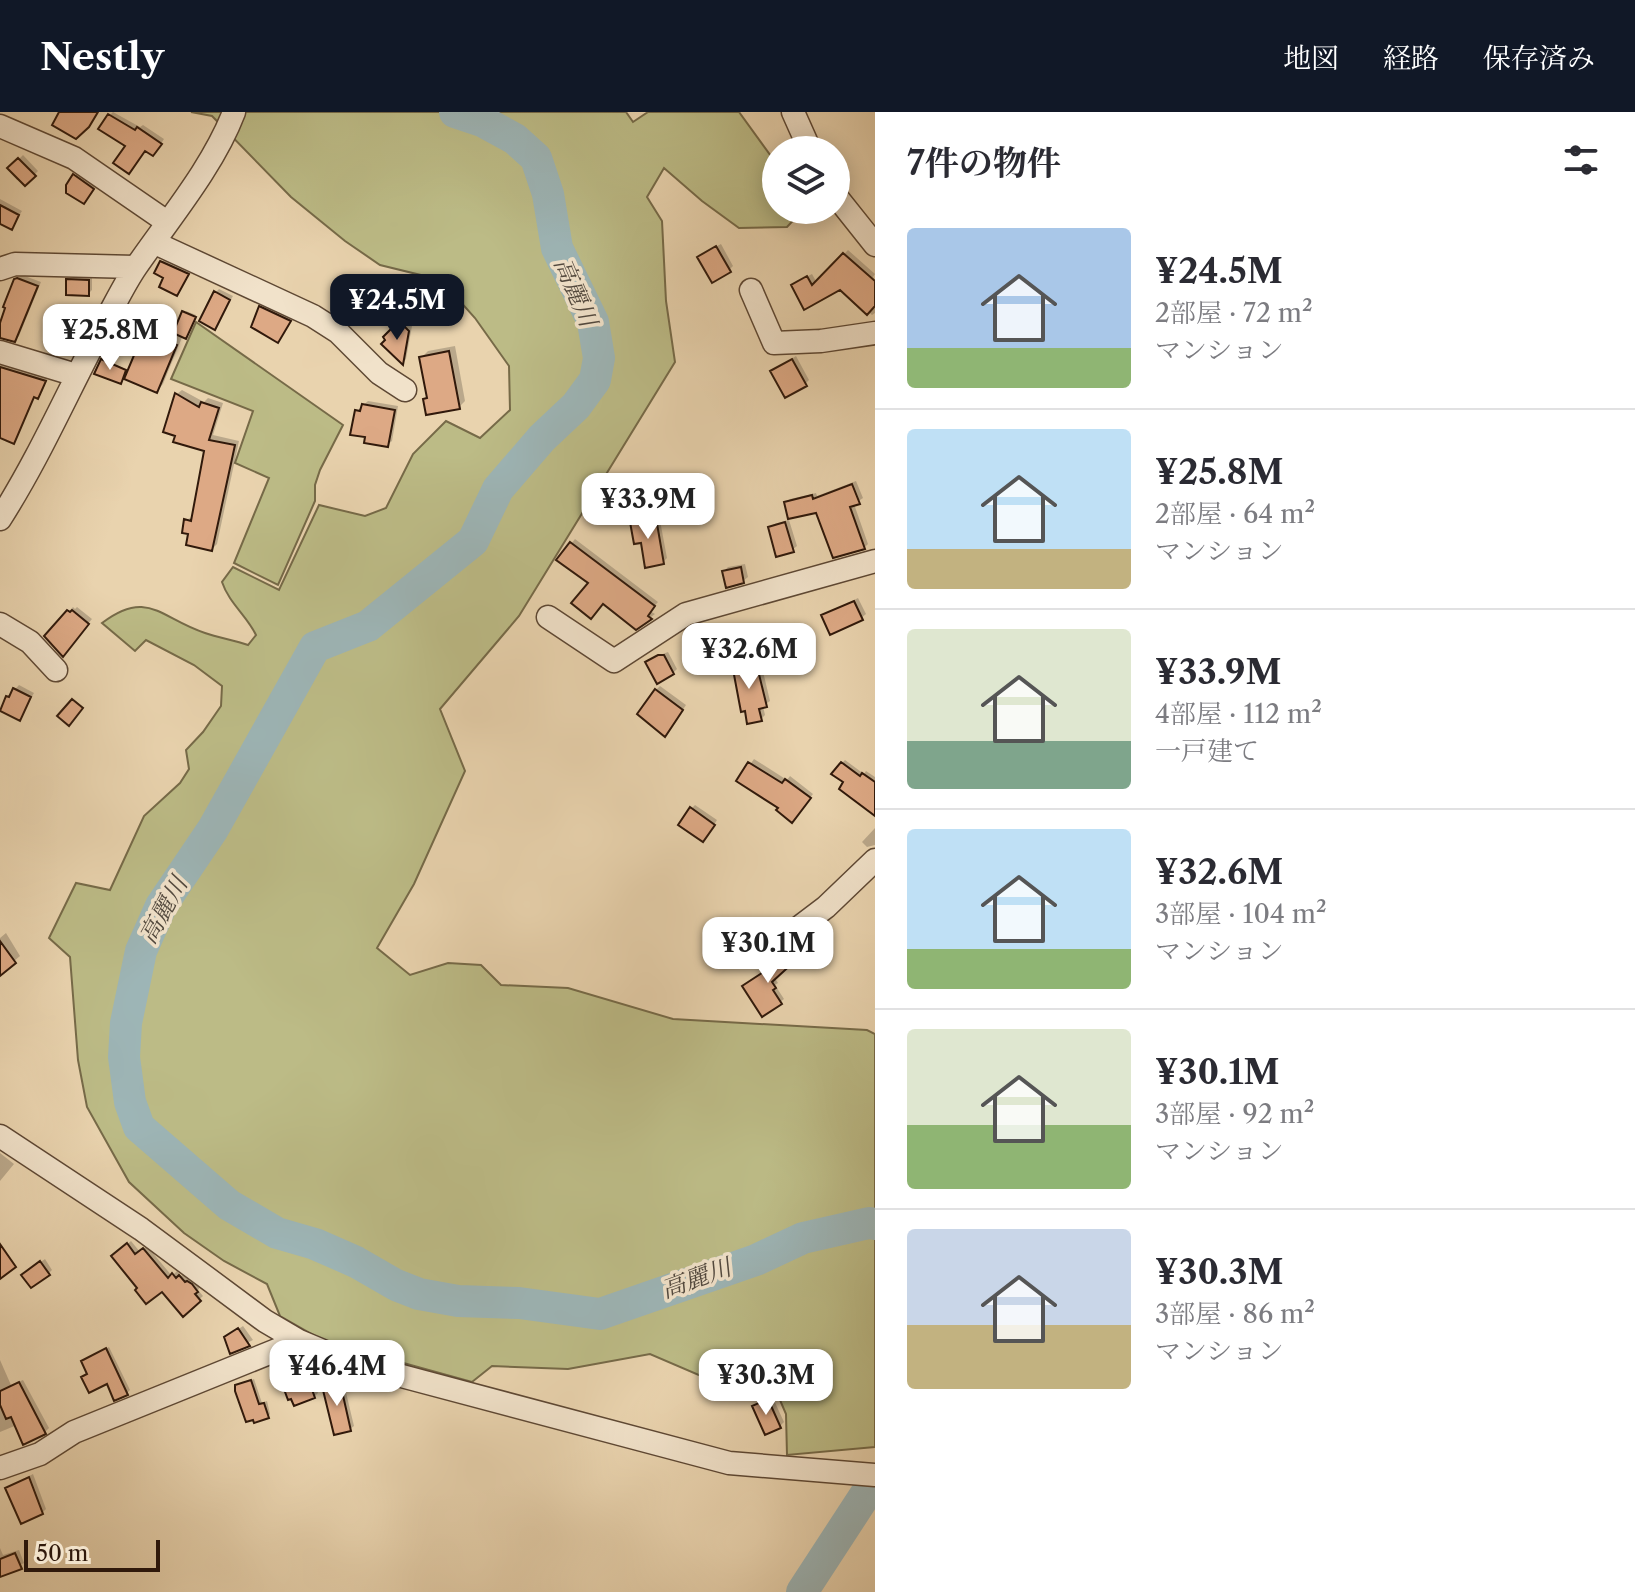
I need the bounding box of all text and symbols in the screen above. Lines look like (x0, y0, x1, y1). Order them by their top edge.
text: Nestly (40, 33, 164, 80)
text: 地図 (1283, 41, 1339, 75)
text: 経路 (1383, 41, 1439, 75)
text: 保存済み (1483, 41, 1595, 75)
map controls (762, 136, 850, 224)
button: layers (762, 136, 850, 224)
icon: filters (1559, 138, 1603, 182)
text: 7件の物件 (907, 142, 1061, 184)
text: ¥24.5M (1155, 250, 1283, 292)
water label: 高麗川 (549, 253, 605, 334)
icon: home (971, 260, 1067, 356)
pin: ¥24.5M (332, 274, 462, 342)
text: ¥24.5M (348, 284, 446, 316)
text: 2部屋 · 72 m² (1155, 297, 1313, 329)
pin: ¥25.8M (45, 304, 175, 372)
text: ¥25.8M (61, 314, 159, 346)
text: マンション (1155, 334, 1284, 366)
text: ¥25.8M (1155, 451, 1284, 493)
icon: home (971, 461, 1067, 557)
pin: ¥33.9M (583, 473, 713, 541)
text: ¥33.9M (600, 483, 696, 515)
text: 2部屋 · 64 m² (1155, 498, 1315, 530)
text: マンション (1155, 535, 1284, 567)
pin: ¥32.6M (684, 623, 814, 691)
text: ¥32.6M (700, 633, 798, 665)
text: ¥33.9M (1155, 651, 1282, 693)
icon: home (971, 661, 1067, 757)
text: 4部屋 · 112 m² (1155, 698, 1322, 730)
text: 一戸建て (1155, 735, 1259, 767)
text: ¥32.6M (1155, 851, 1283, 893)
icon: home (971, 861, 1067, 957)
water label: 高麗川 (133, 869, 195, 949)
text: 3部屋 · 104 m² (1155, 898, 1327, 930)
pin: ¥30.1M (703, 917, 833, 985)
text: ¥30.1M (720, 927, 816, 959)
text: マンション (1155, 935, 1284, 967)
text: ¥30.1M (1155, 1051, 1280, 1093)
icon: home (971, 1061, 1067, 1157)
text: 3部屋 · 92 m² (1155, 1098, 1314, 1130)
text: マンション (1155, 1135, 1284, 1167)
water label: 高麗川 (657, 1251, 738, 1304)
text: ¥30.3M (1155, 1251, 1284, 1293)
icon: home (971, 1261, 1067, 1357)
text: 3部屋 · 86 m² (1155, 1298, 1315, 1330)
text: マンション (1155, 1335, 1284, 1367)
pin: ¥46.4M (272, 1340, 402, 1408)
pin: ¥30.3M (701, 1349, 831, 1417)
text: ¥46.4M (288, 1350, 386, 1382)
text: ¥30.3M (717, 1359, 815, 1391)
scale bar (24, 1536, 160, 1572)
text: 50 m (36, 1540, 88, 1567)

